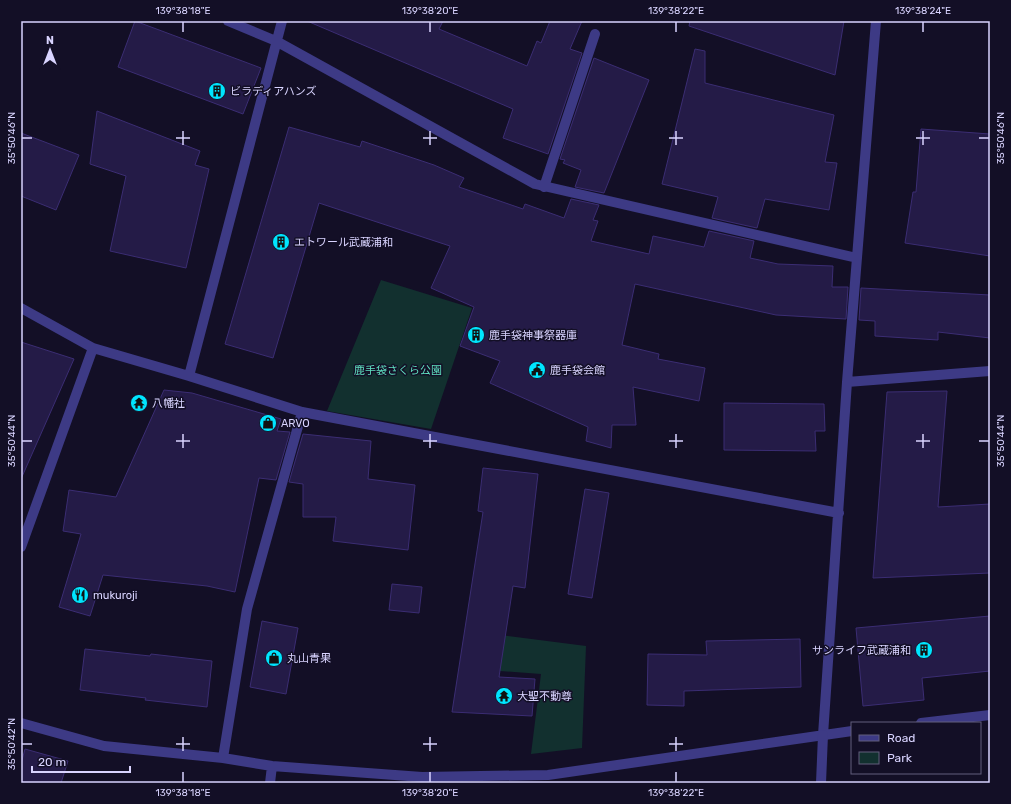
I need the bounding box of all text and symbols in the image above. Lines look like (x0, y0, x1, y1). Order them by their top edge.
text: 139°38'18"E (155, 5, 211, 17)
text: 139°38'20"E (402, 5, 458, 17)
text: 139°38'22"E (648, 5, 704, 17)
text: 139°38'24"E (895, 5, 951, 17)
north arrow (30, 30, 70, 70)
text: N (46, 34, 54, 47)
building icon: ビラディアハンズ (207, 81, 227, 101)
place label: ビラディアハンズ (230, 85, 317, 98)
text: 35°50'46"N (6, 112, 18, 164)
text: 35°50'46"N (995, 112, 1007, 164)
building icon: エトワール武蔵浦和 (271, 232, 291, 252)
place label: エトワール武蔵浦和 (294, 236, 393, 249)
building icon: 鹿手袋神事祭器庫 (466, 325, 486, 345)
place label: 鹿手袋神事祭器庫 (489, 329, 577, 342)
public building icon: 鹿手袋会館 (527, 360, 547, 380)
park label: 鹿手袋さくら公園 (354, 364, 442, 377)
place label: 鹿手袋会館 (550, 364, 605, 377)
temple icon: 八幡社 (129, 393, 149, 413)
place label: 八幡社 (152, 397, 185, 410)
shop icon: ARVO (258, 413, 278, 433)
text: 35°50'44"N (6, 415, 18, 467)
text: 35°50'44"N (995, 415, 1007, 467)
place label: ARVO (281, 417, 310, 430)
restaurant icon: mukuroji (70, 585, 90, 605)
place label: mukuroji (93, 589, 138, 602)
building icon: サンライフ武蔵浦和 (914, 640, 934, 660)
place label: サンライフ武蔵浦和 (812, 644, 911, 657)
shop icon: 丸山青果 (264, 648, 284, 668)
place label: 丸山青果 (287, 652, 331, 665)
temple icon: 大聖不動尊 (494, 686, 514, 706)
place label: 大聖不動尊 (517, 690, 572, 703)
text: 35°50'42"N (6, 718, 18, 770)
legend (851, 722, 981, 774)
text: Road (887, 731, 915, 745)
scale bar (32, 748, 130, 774)
text: Park (887, 751, 913, 765)
text: 20 m (38, 755, 66, 769)
text: 139°38'18"E (155, 787, 211, 799)
text: 139°38'20"E (402, 787, 458, 799)
text: 139°38'22"E (648, 787, 704, 799)

